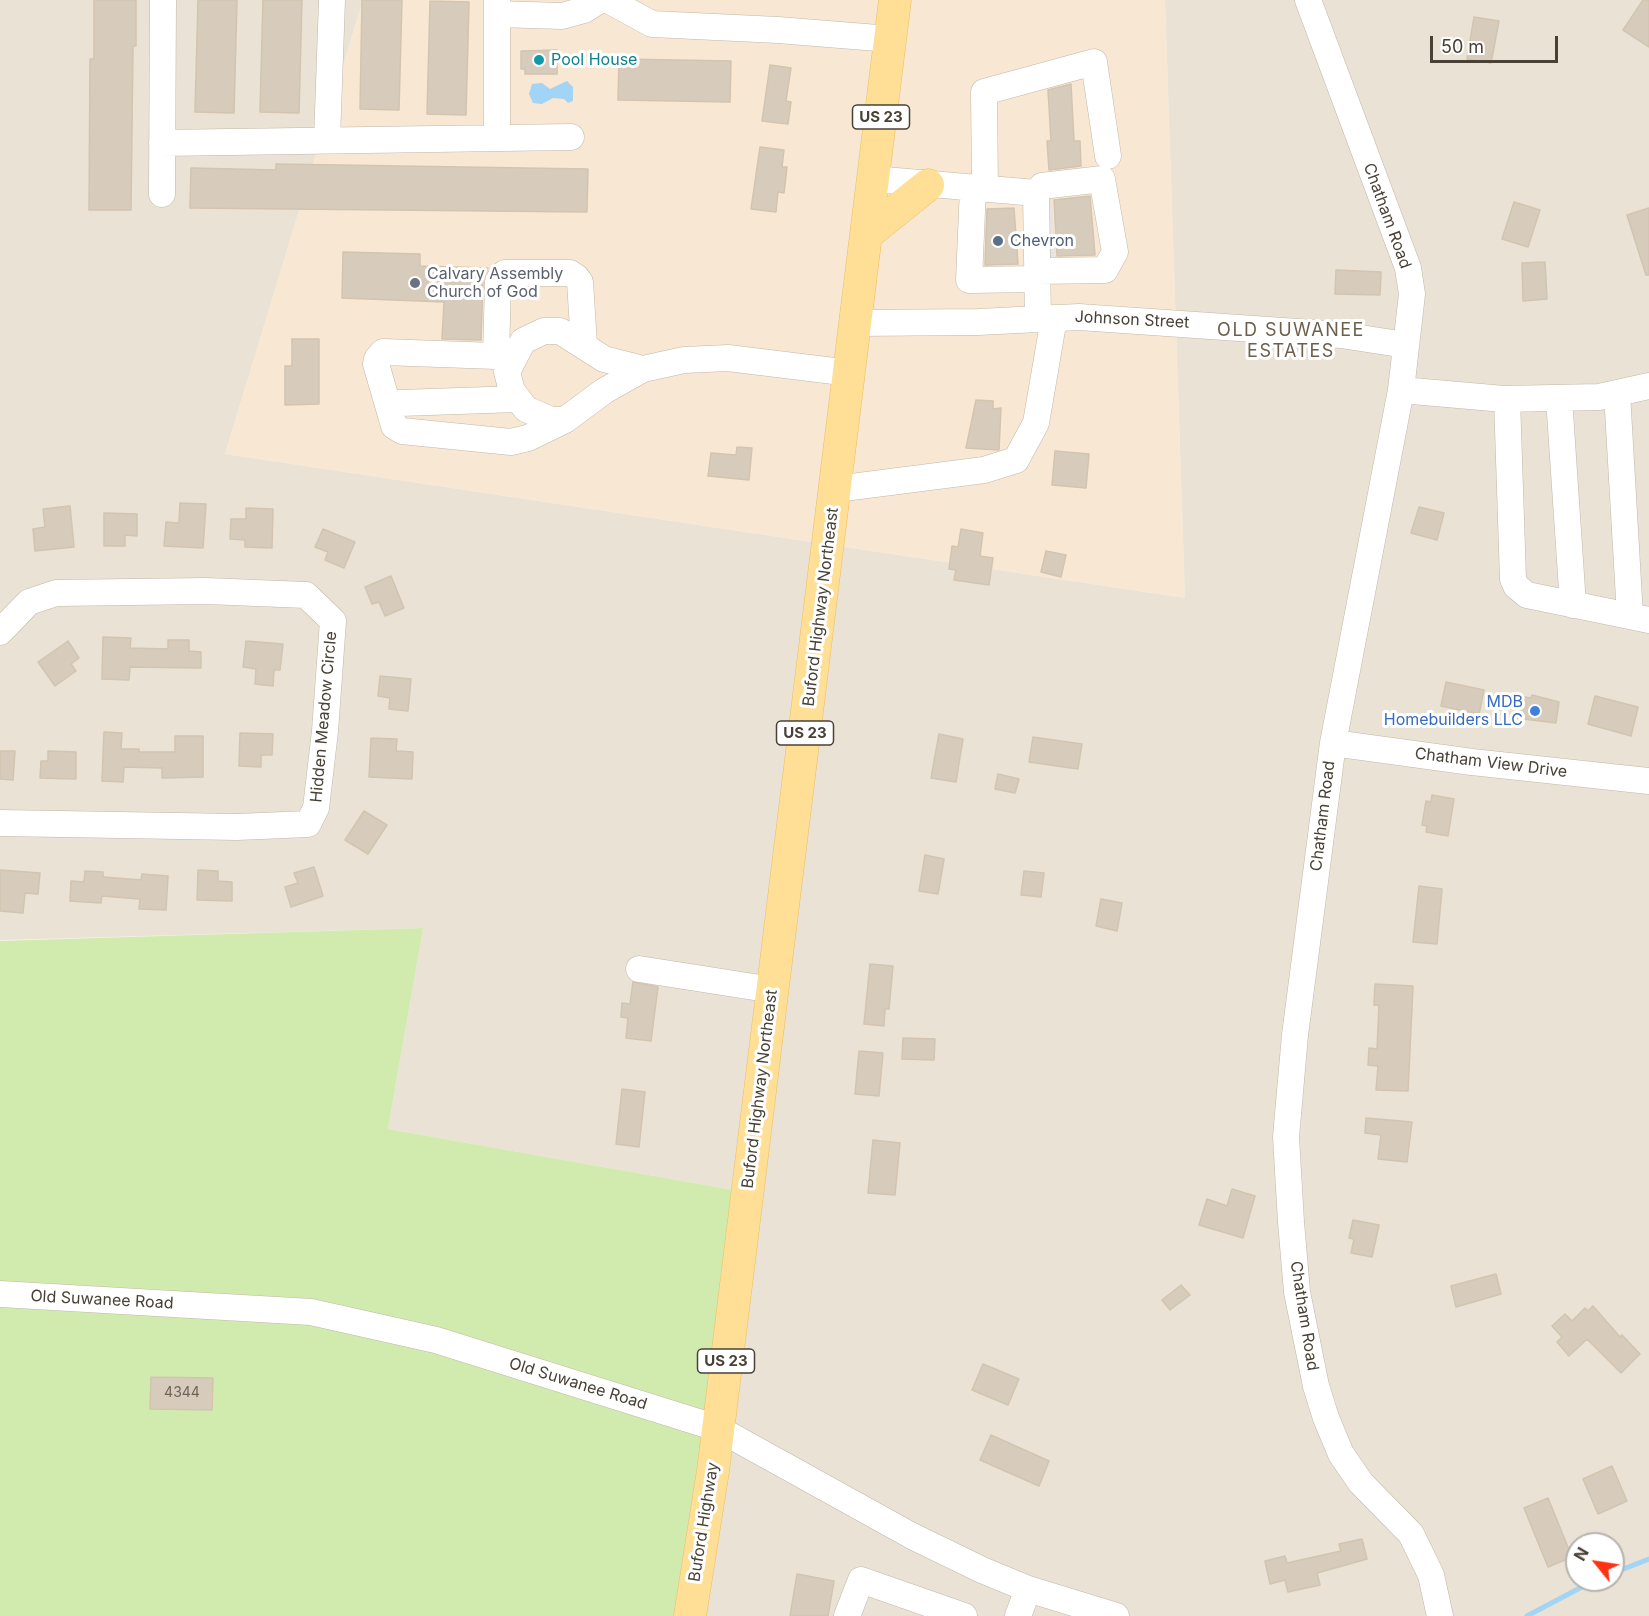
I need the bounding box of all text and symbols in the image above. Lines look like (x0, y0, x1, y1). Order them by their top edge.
scale bar (1433, 24, 1560, 62)
text: 50 m (1441, 36, 1484, 57)
place label: Pool House (551, 50, 637, 70)
marker: Pool House (532, 53, 546, 67)
road number: US 23 (852, 105, 910, 129)
street label: Chatham Road (1359, 161, 1415, 271)
place label: Chevron (1010, 231, 1074, 251)
marker: Chevron (991, 234, 1005, 248)
place label: Calvary Assembly Church of God (427, 264, 563, 302)
marker: Calvary Assembly Church of God (408, 276, 422, 290)
street label: Johnson Street (1074, 307, 1190, 333)
district label: OLD SUWANEE ESTATES (1217, 320, 1365, 362)
street label: Buford Highway Northeast (799, 506, 843, 708)
street label: Hidden Meadow Circle (307, 631, 341, 803)
place label: MDB Homebuilders LLC (1384, 692, 1523, 730)
marker: MDB Homebuilders LLC (1528, 704, 1542, 718)
road number: US 23 (776, 721, 834, 745)
street label: Chatham View Drive (1414, 744, 1568, 782)
street label: Chatham Road (1307, 760, 1339, 872)
street label: Buford Highway Northeast (738, 988, 782, 1190)
street label: Chatham Road (1286, 1260, 1322, 1372)
street label: Old Suwanee Road (30, 1287, 174, 1313)
road number: US 23 (698, 1349, 754, 1373)
street label: Old Suwanee Road (507, 1354, 649, 1414)
house number: 4344 (164, 1385, 200, 1401)
street label: Buford Highway (685, 1461, 723, 1583)
north arrow (1565, 1532, 1625, 1592)
text: N (1569, 1544, 1593, 1564)

